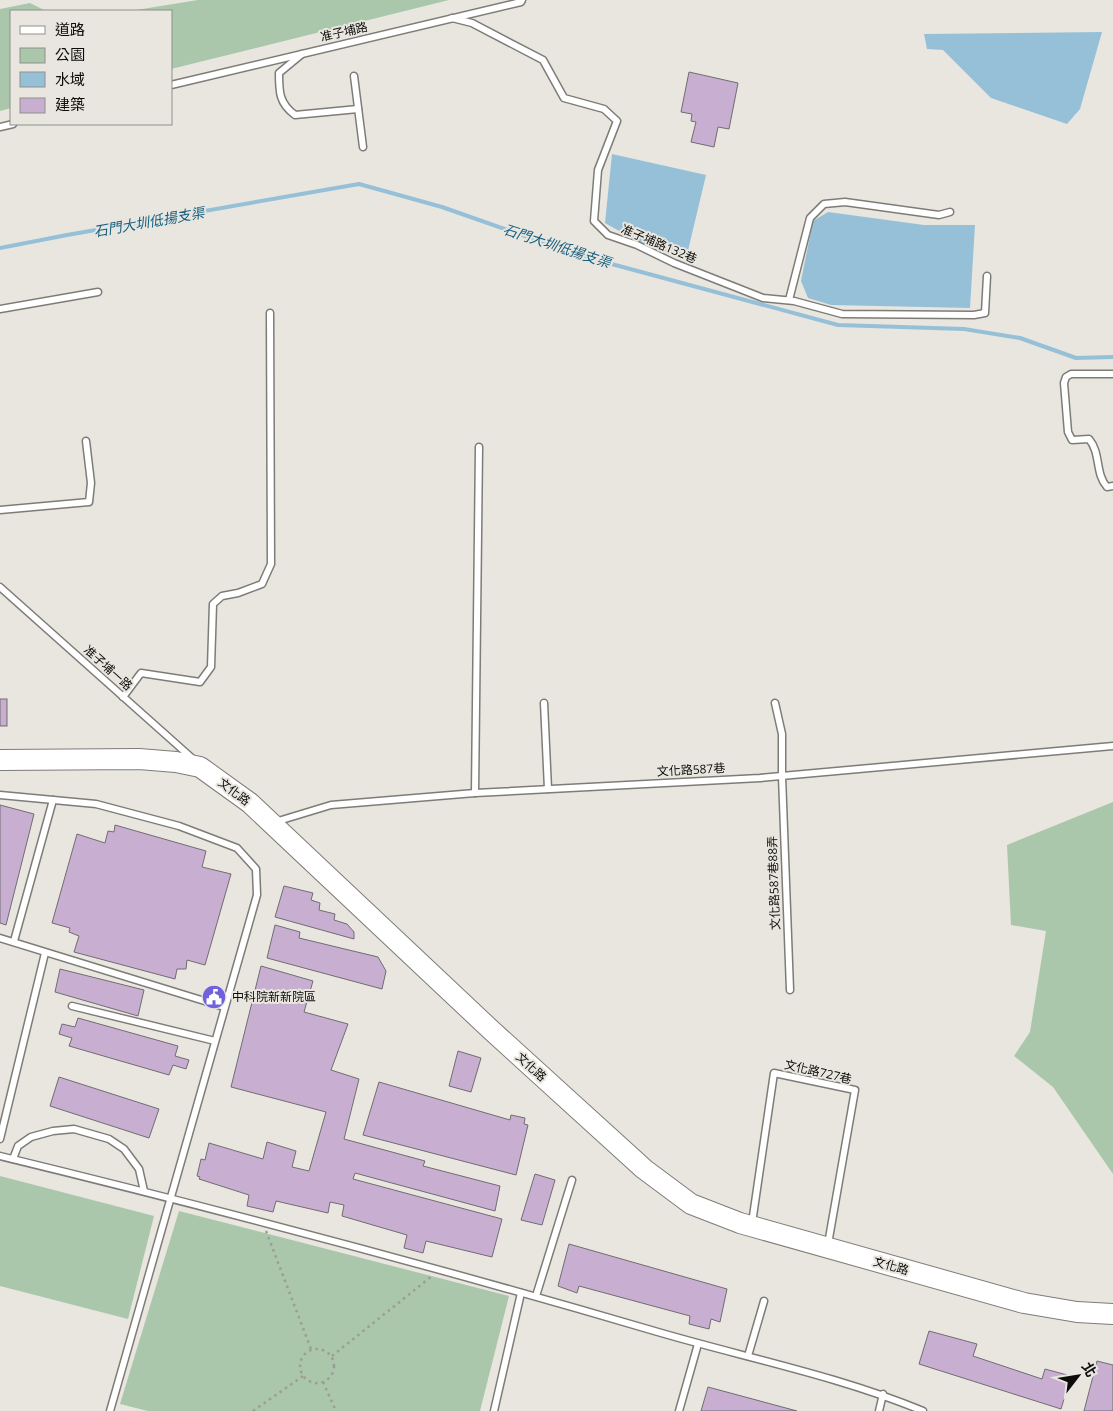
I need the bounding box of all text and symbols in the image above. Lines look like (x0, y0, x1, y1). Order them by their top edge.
legend (10, 10, 172, 125)
street label: 准子埔路 (319, 18, 369, 45)
text: 道路 (55, 19, 85, 39)
text: 公園 (55, 44, 85, 64)
text: 水域 (55, 69, 85, 89)
text: 建築 (55, 94, 85, 114)
water label: 石門大圳低揚支渠 (92, 202, 208, 241)
water label: 石門大圳低揚支渠 (501, 219, 615, 272)
street label: 准子埔路132巷 (619, 220, 700, 267)
street label: 准子埔一路 (80, 641, 136, 694)
street label: 文化路587巷 (656, 759, 726, 780)
street label: 文化路 (215, 774, 254, 809)
street label: 文化路587巷88弄 (763, 836, 784, 930)
public building icon: 中科院新新院區 (201, 984, 227, 1010)
place label: 中科院新新院區 (232, 988, 316, 1005)
street label: 文化路 (512, 1048, 550, 1085)
street label: 文化路727巷 (783, 1056, 853, 1088)
street label: 文化路 (871, 1252, 911, 1279)
north arrow (1053, 1351, 1103, 1401)
text: 北 (1078, 1358, 1101, 1380)

